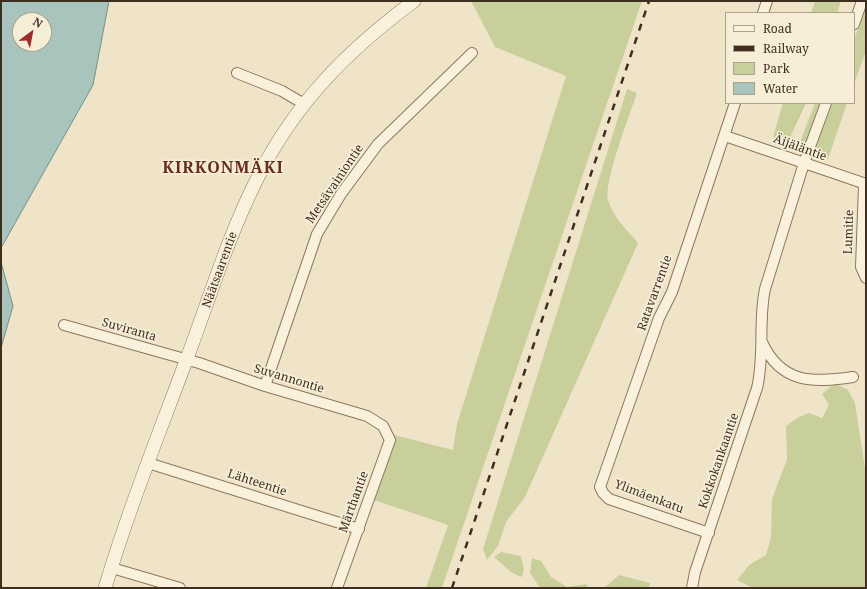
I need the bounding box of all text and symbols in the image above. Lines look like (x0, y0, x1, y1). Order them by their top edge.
north arrow (12, 12, 52, 52)
legend (725, 12, 855, 104)
text: N (30, 14, 46, 31)
text: Road (763, 20, 792, 37)
text: Railway (763, 40, 809, 57)
text: Park (763, 60, 790, 77)
text: Water (763, 80, 798, 97)
street label: Äijäläntie (772, 132, 828, 164)
street label: Metsävainiontie (303, 142, 367, 226)
district label: KIRKONMÄKI (162, 158, 284, 178)
street label: Lumitie (841, 209, 857, 255)
street label: Näätsaarentie (200, 230, 240, 310)
street label: Ratavarrentie (635, 253, 675, 333)
street label: Suviranta (100, 315, 158, 345)
street label: Suvannontie (252, 362, 326, 396)
street label: Kokkokankaantie (696, 411, 742, 511)
street label: Lähteentie (226, 467, 288, 499)
street label: Märthantie (336, 469, 372, 535)
street label: Ylimäenkatu (612, 477, 686, 517)

